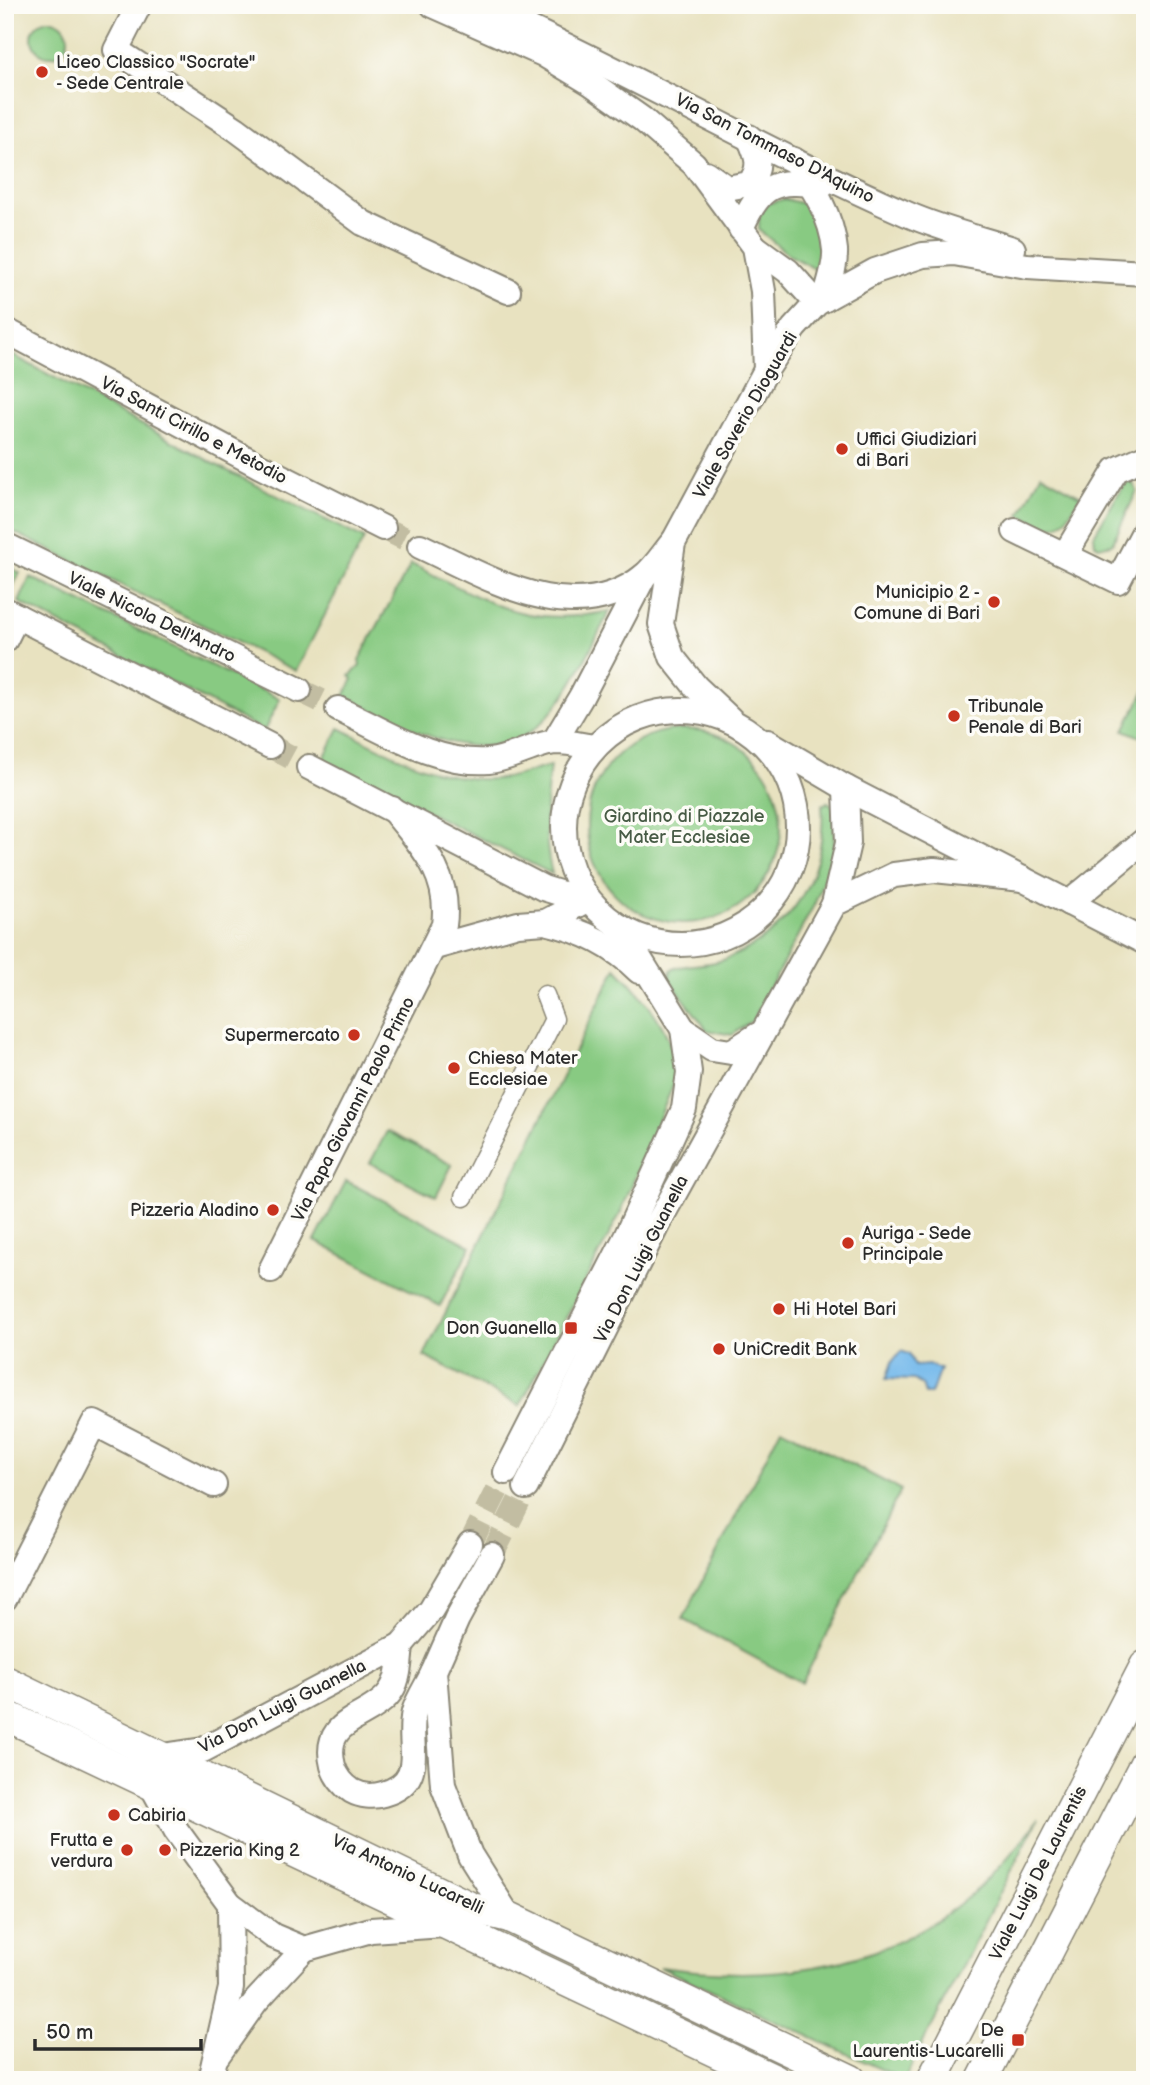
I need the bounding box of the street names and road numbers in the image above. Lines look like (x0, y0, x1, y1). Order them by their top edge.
street label: Via San Tommaso D'Aquino (672, 89, 878, 208)
street label: Viale Saverio Dioguardi (689, 328, 802, 503)
street label: Via Santi Cirillo e Metodio (97, 372, 291, 489)
street label: Viale Nicola Dell'Andro (65, 568, 239, 667)
street label: Via Papa Giovanni Paolo Primo (287, 993, 419, 1225)
street label: Via Don Luigi Guanella (590, 1172, 693, 1346)
street label: Via Don Luigi Guanella (195, 1655, 369, 1758)
street label: Viale Luigi De Laurentis (985, 1782, 1092, 1964)
street label: Via Antonio Lucarelli (328, 1830, 487, 1919)

